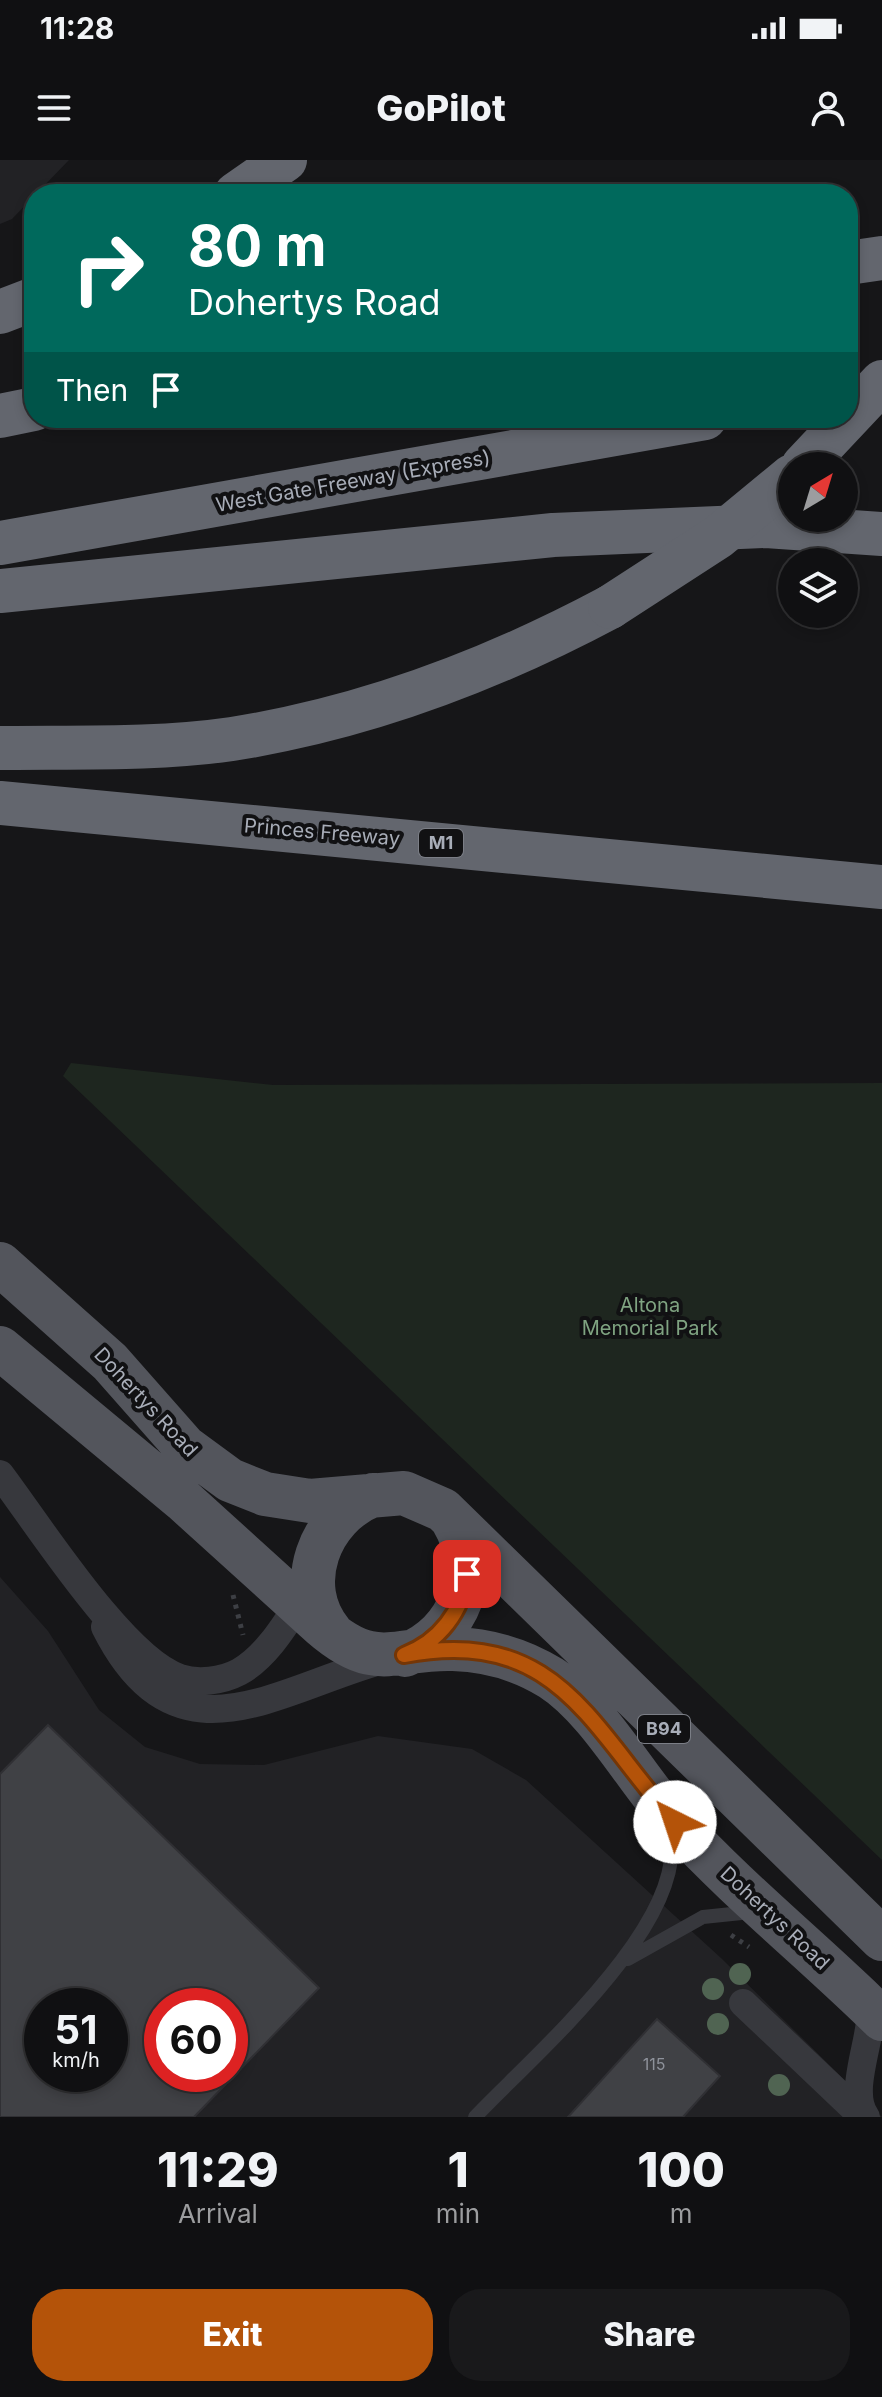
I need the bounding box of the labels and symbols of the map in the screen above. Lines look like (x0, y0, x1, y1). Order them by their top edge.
street label: West Gate Freeway (Express) (214, 445, 492, 517)
north arrow (778, 452, 858, 532)
street label: Princes Freeway (243, 813, 401, 851)
road number: M1 (419, 829, 463, 857)
park label: Altona Memorial Park (582, 1293, 718, 1340)
street label: Dohertys Road (89, 1342, 203, 1462)
pin (433, 1540, 501, 1608)
road number: B94 (638, 1715, 690, 1743)
position arrow (633, 1780, 717, 1864)
street label: Dohertys Road (715, 1861, 835, 1975)
speed limit sign: 60 (144, 1988, 248, 2092)
house number: 115 (643, 2054, 665, 2074)

